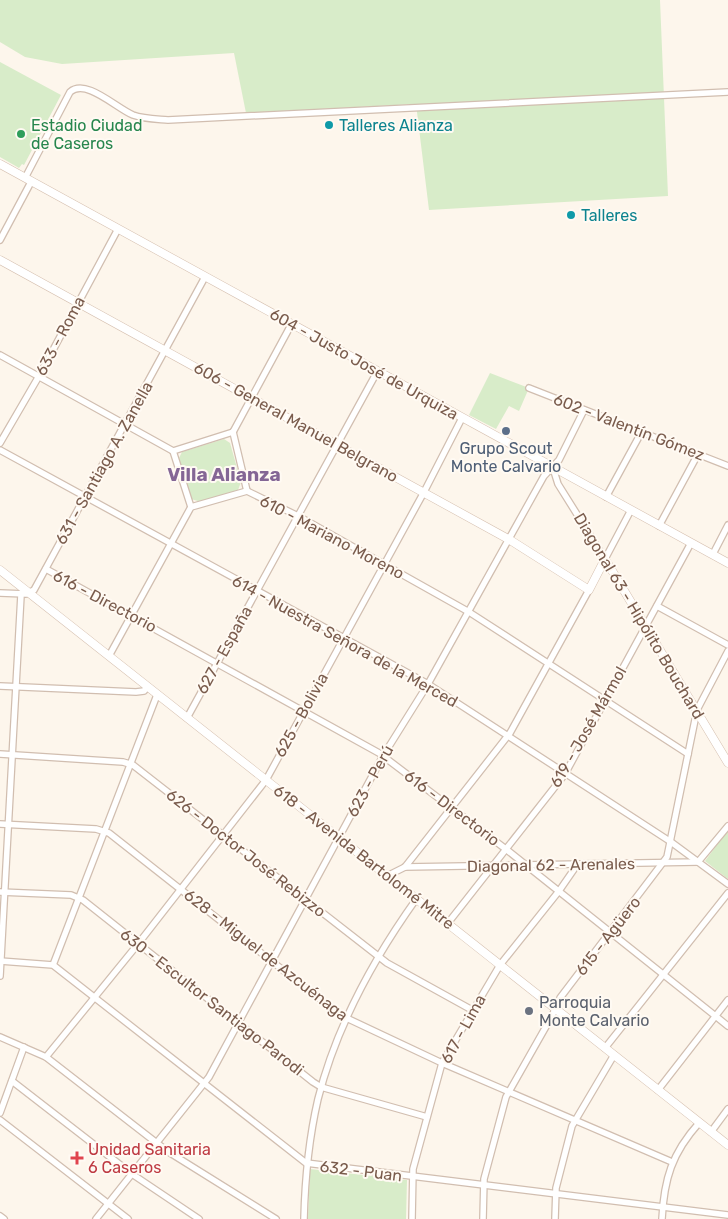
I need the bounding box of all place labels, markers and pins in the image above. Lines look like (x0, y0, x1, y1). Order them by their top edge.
place label: Estadio Ciudad de Caseros (31, 116, 142, 153)
place label: Talleres Alianza (339, 116, 453, 135)
marker: Talleres Alianza (323, 119, 335, 131)
marker: Estadio Ciudad de Caseros (15, 128, 27, 140)
place label: Talleres (581, 206, 637, 225)
marker: Talleres (565, 209, 577, 221)
marker: Grupo Scout Monte Calvario (500, 425, 512, 437)
place label: Grupo Scout Monte Calvario (451, 439, 561, 476)
place label: Parroquia Monte Calvario (539, 993, 650, 1030)
marker: Parroquia Monte Calvario (523, 1005, 535, 1017)
place label: Unidad Sanitaria 6 Caseros (88, 1140, 211, 1177)
marker: Unidad Sanitaria 6 Caseros (70, 1151, 84, 1165)

